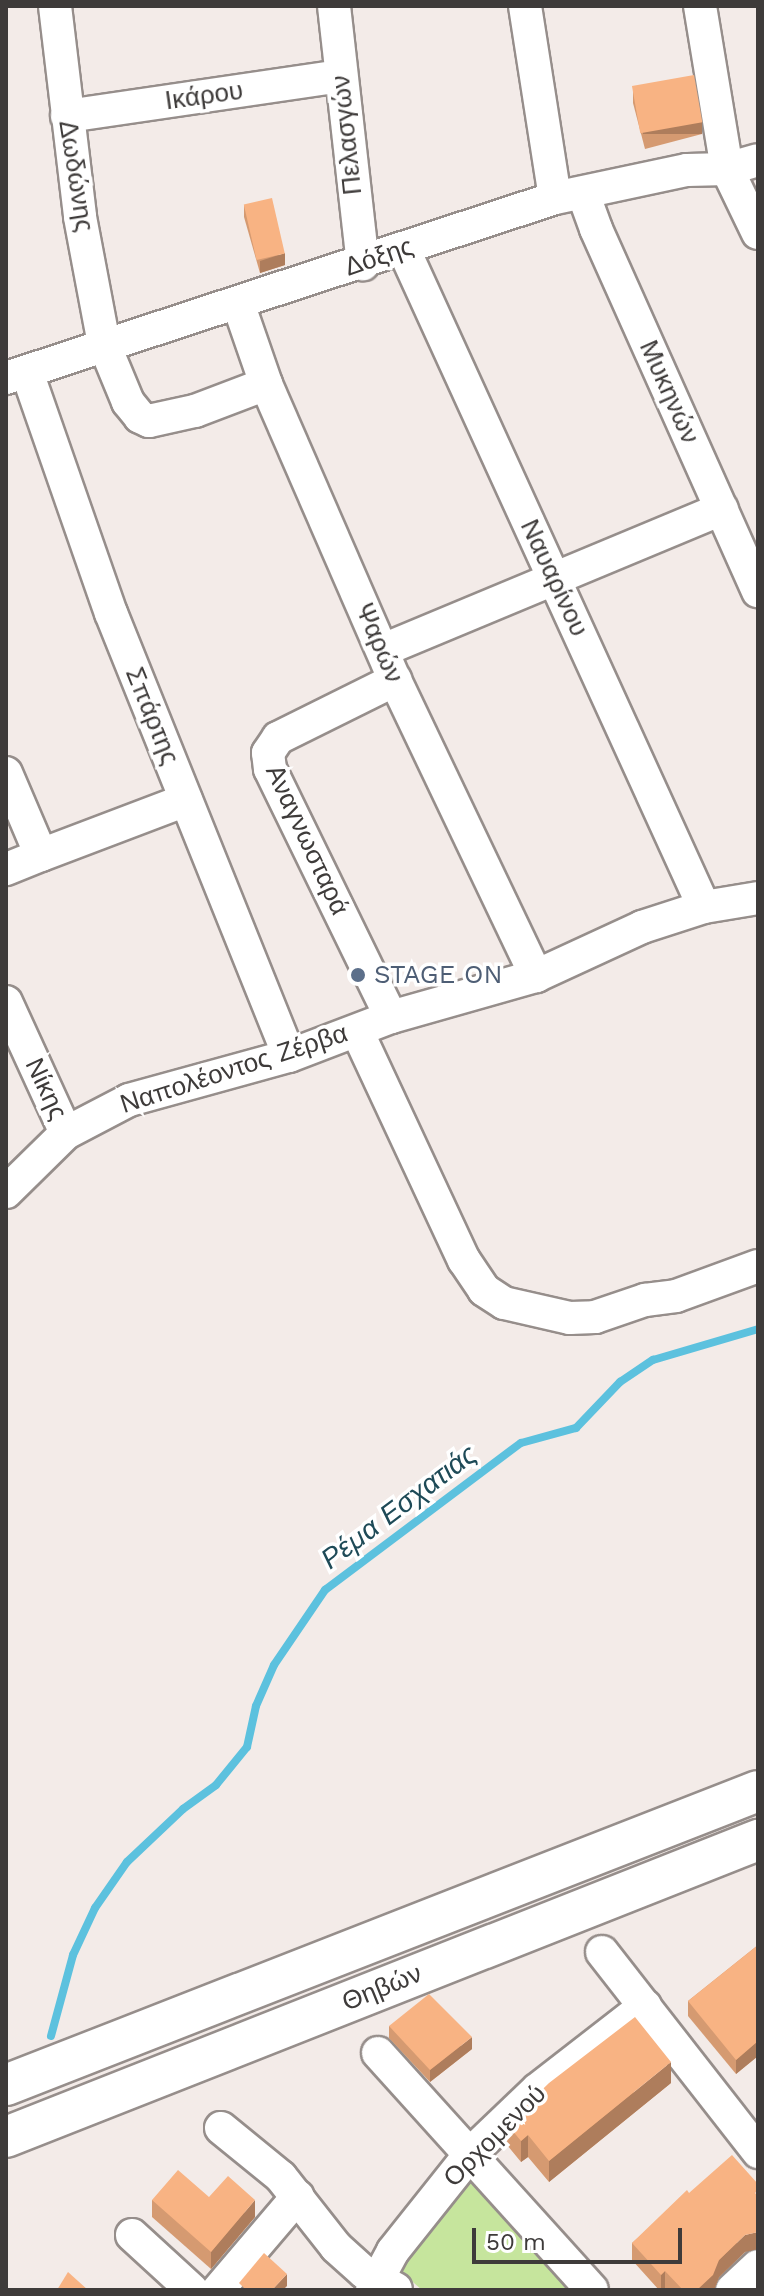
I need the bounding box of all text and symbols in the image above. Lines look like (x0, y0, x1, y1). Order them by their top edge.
street label: Πελασγών (325, 74, 369, 196)
street label: Ικάρου (163, 75, 245, 117)
street label: Δωδώνης (52, 118, 100, 234)
street label: Δόξης (341, 231, 417, 283)
street label: Μυκηνών (632, 336, 706, 448)
street label: Ναυαρίνου (513, 515, 595, 641)
street label: Ψαρών (348, 598, 410, 688)
street label: Σπάρτης (118, 663, 186, 769)
street label: Αναγνωσταρά (259, 760, 355, 920)
place label: STAGE ON (374, 959, 503, 991)
marker: STAGE ON (349, 966, 367, 984)
street label: Ναπολέοντος Ζέρβα (116, 1018, 352, 1120)
street label: Νίκης (18, 1053, 74, 1125)
water label: Ρέμα Εσχατιάς (315, 1438, 483, 1576)
street label: Θηβών (338, 1958, 426, 2018)
street label: Ορχομενού (437, 2078, 553, 2194)
scale bar (476, 2212, 686, 2262)
text: 50 m (486, 2228, 546, 2256)

